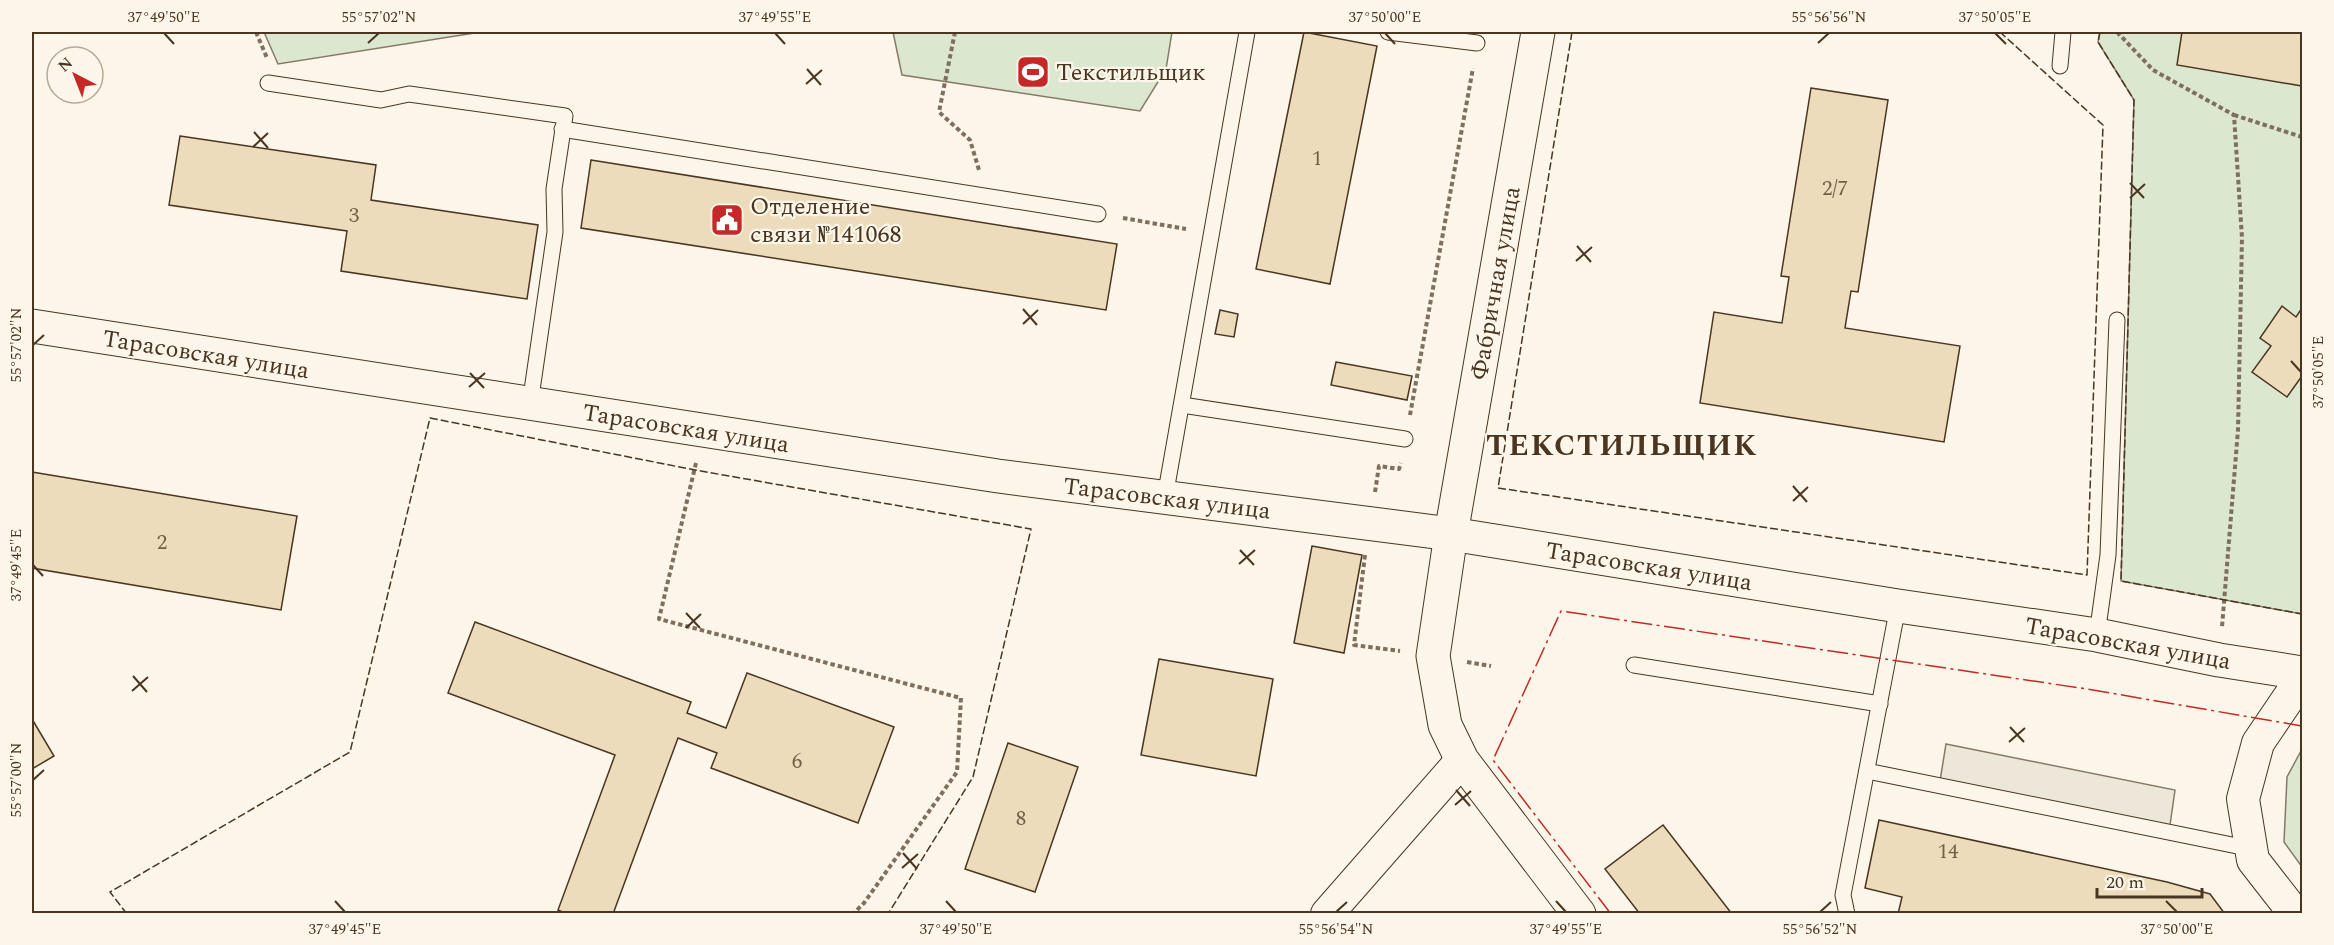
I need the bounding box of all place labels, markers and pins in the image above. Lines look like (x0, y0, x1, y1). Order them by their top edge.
sports icon: Текстильщик (1015, 54, 1051, 90)
place label: Текстильщик (1056, 55, 1206, 91)
place label: Отделение связи №141068 (750, 189, 901, 253)
public building icon: Отделение связи №141068 (709, 202, 745, 238)

